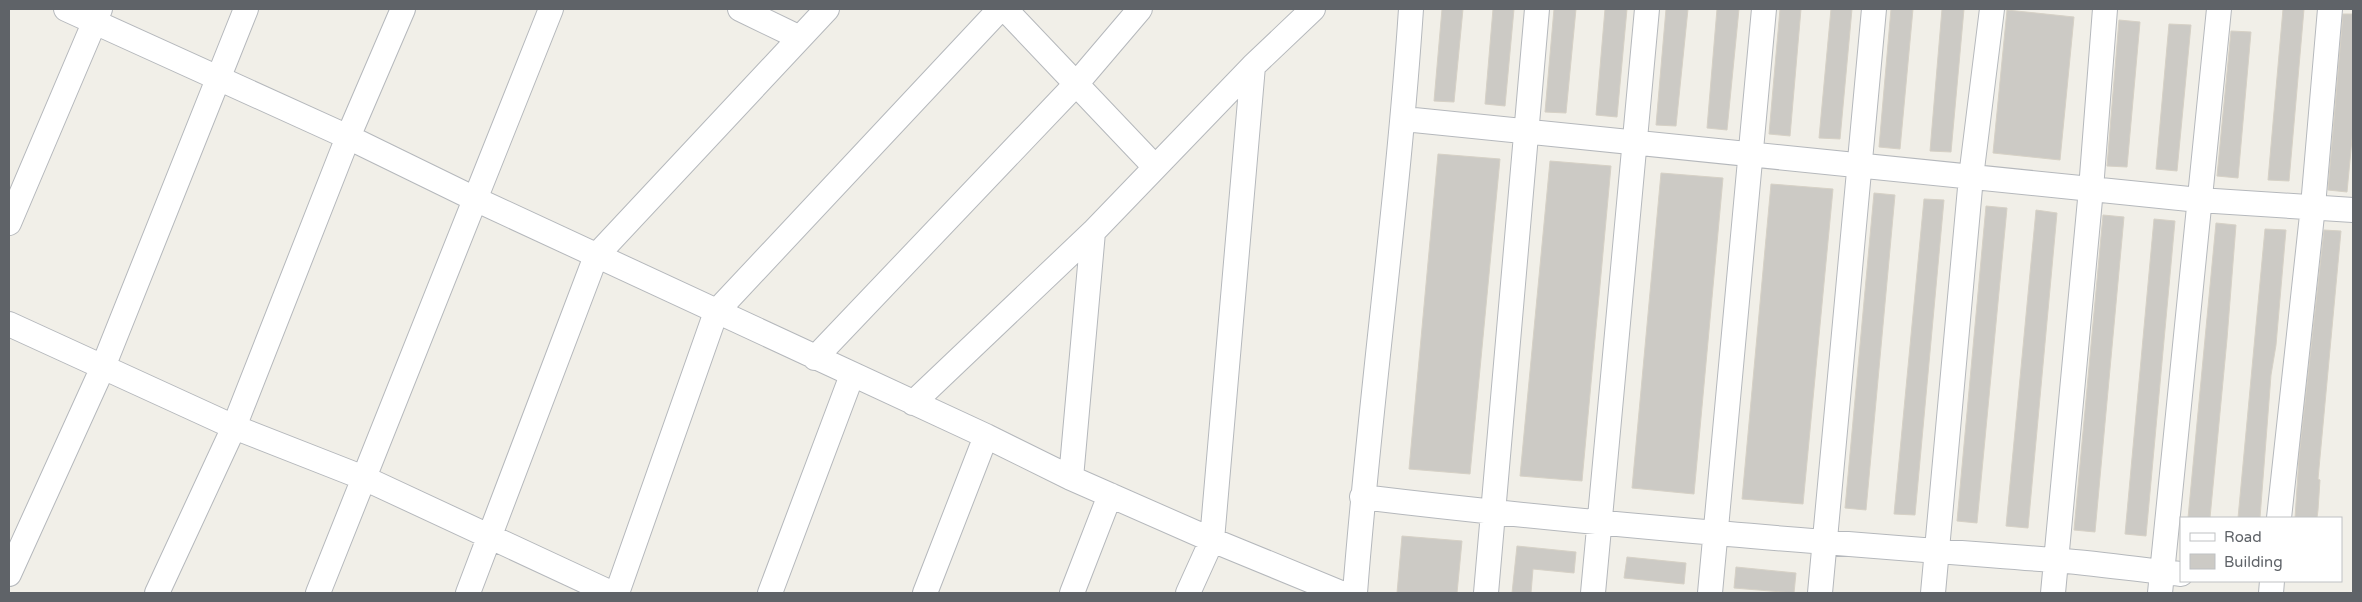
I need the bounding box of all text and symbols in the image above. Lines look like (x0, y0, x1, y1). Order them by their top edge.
legend (2180, 517, 2342, 582)
text: Road (2224, 528, 2262, 546)
text: Building (2224, 553, 2283, 571)

